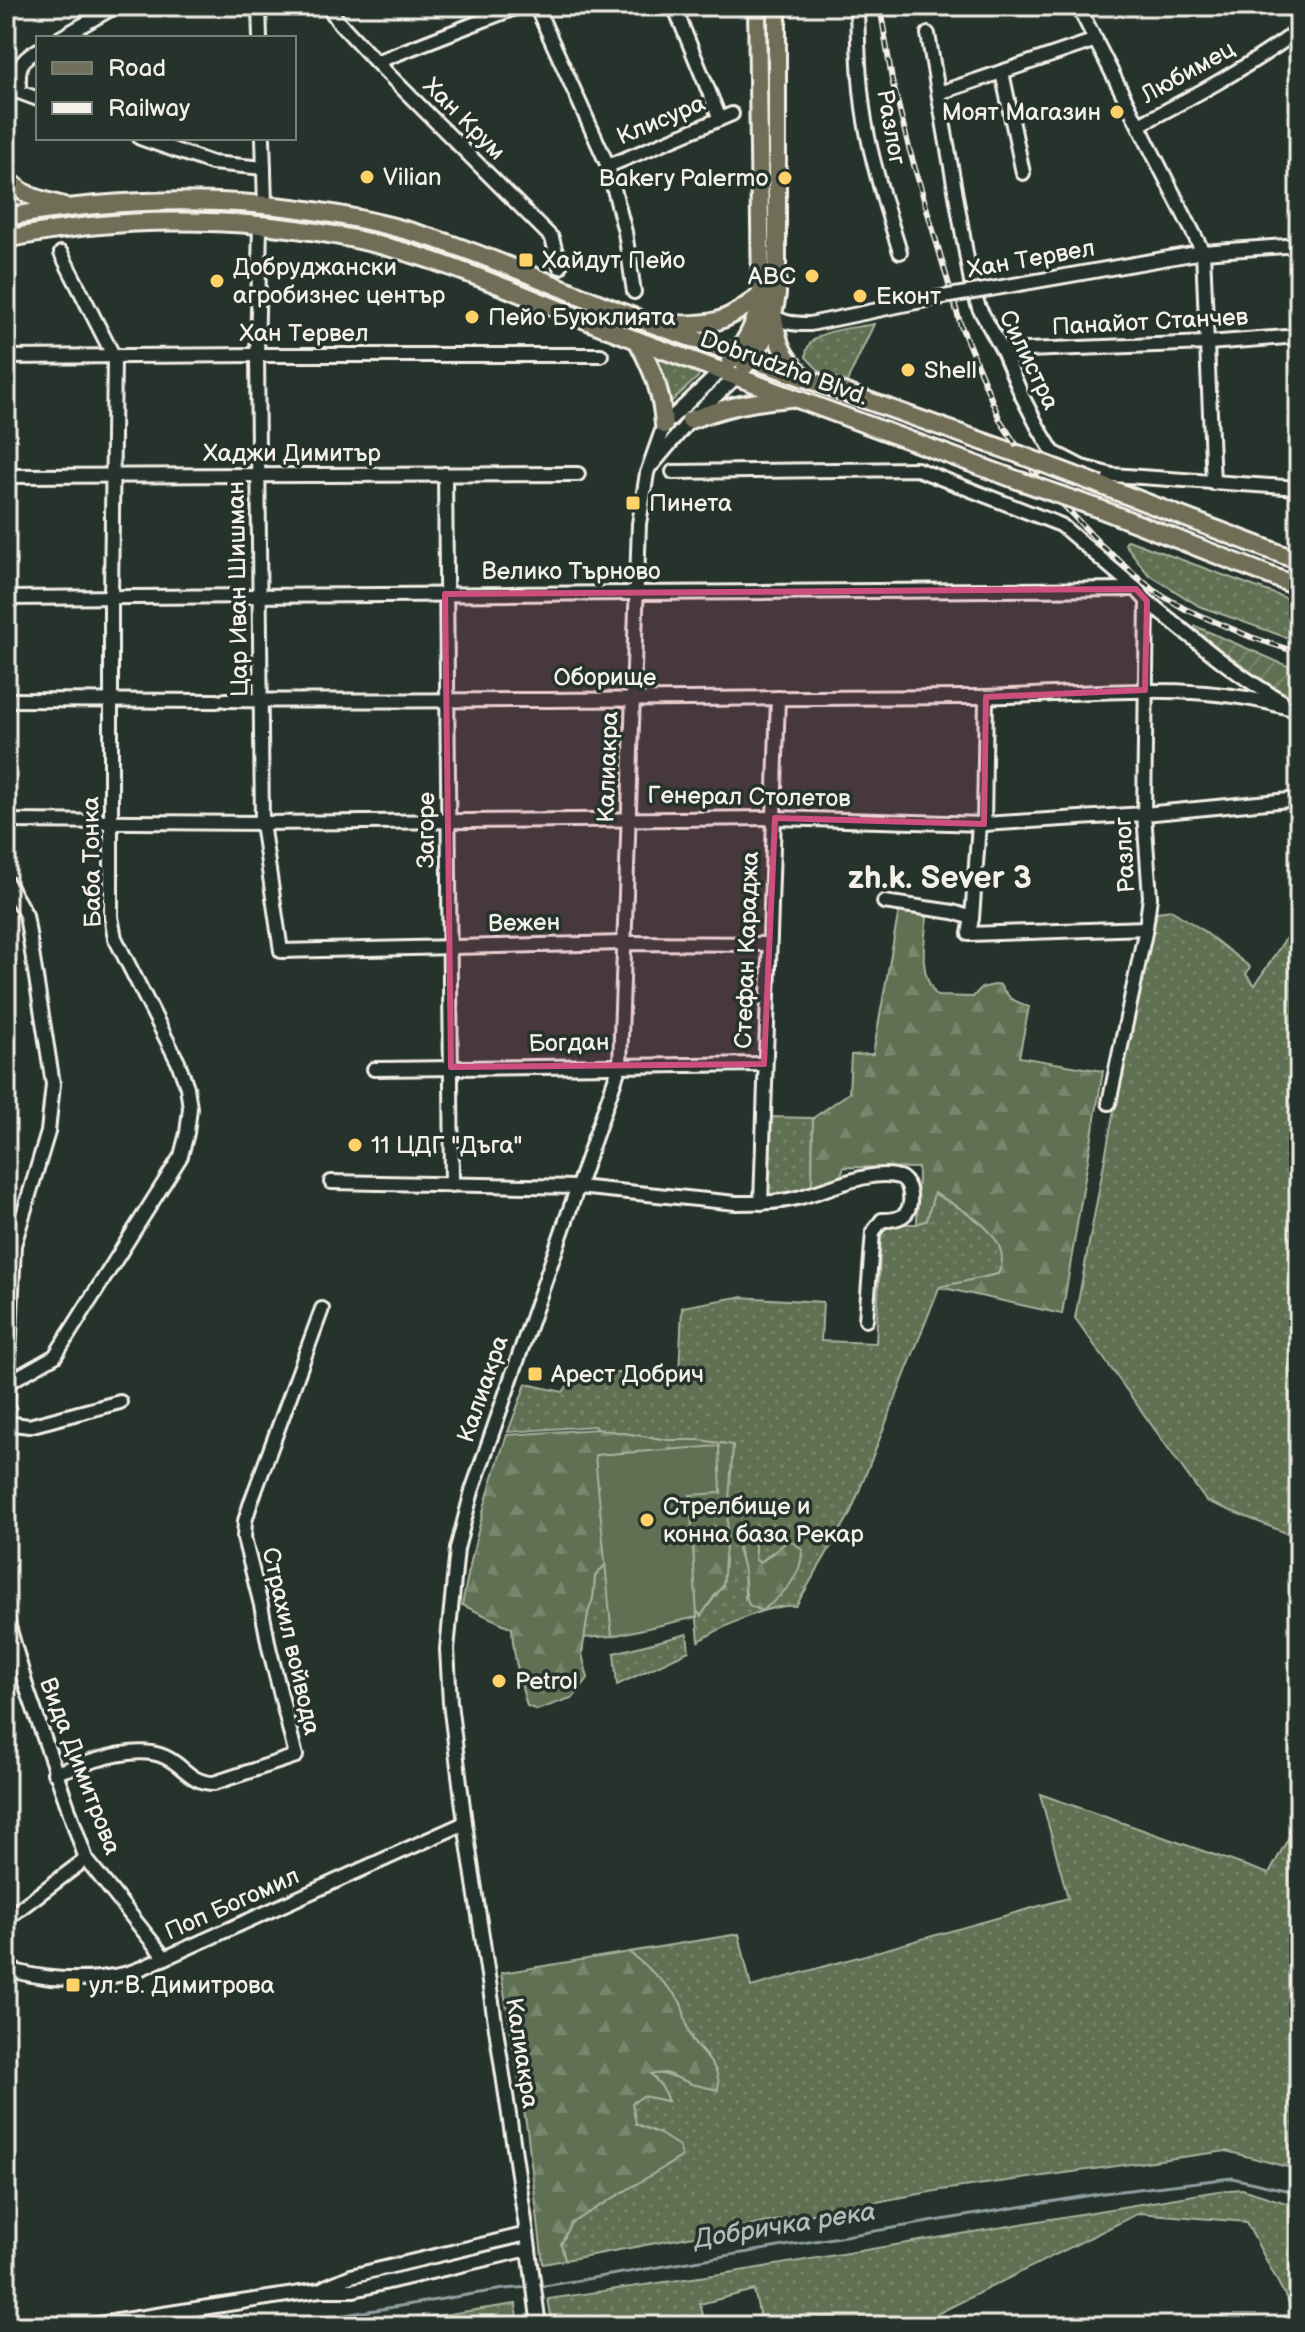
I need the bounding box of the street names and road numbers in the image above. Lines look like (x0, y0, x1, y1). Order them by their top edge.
street label: Любимец (1135, 34, 1240, 110)
street label: Хан Крум (417, 72, 511, 166)
street label: Разлог (870, 87, 912, 167)
street label: Клисура (612, 88, 710, 152)
street label: Хан Тервел (965, 234, 1097, 284)
street label: Панайот Станчев (1051, 302, 1249, 342)
street label: Силистра (992, 305, 1066, 415)
street label: Хан Тервел (239, 319, 369, 348)
street label: Dobrudzha Blvd. (696, 324, 872, 412)
street label: Хаджи Димитър (203, 439, 381, 468)
street label: Цар Иван Шишман (222, 481, 254, 697)
street label: Велико Търново (481, 557, 661, 586)
street label: Оборище (554, 663, 656, 692)
street label: Калиакра (592, 711, 624, 823)
street label: Генерал Столетов (647, 781, 851, 813)
street label: Загоре (412, 792, 441, 868)
street label: Баба Тонка (76, 796, 108, 928)
street label: Разлог (1109, 816, 1141, 894)
street label: Стефан Караджа (729, 851, 765, 1049)
street label: Вежен (488, 908, 560, 938)
street label: Богдан (528, 1028, 610, 1058)
street label: Калиакра (451, 1332, 515, 1446)
street label: Страхил войвода (255, 1544, 327, 1738)
street label: Вида Димитрова (33, 1673, 127, 1859)
street label: Поп Богомил (160, 1861, 304, 1947)
street label: Калиакра (499, 1996, 545, 2110)

